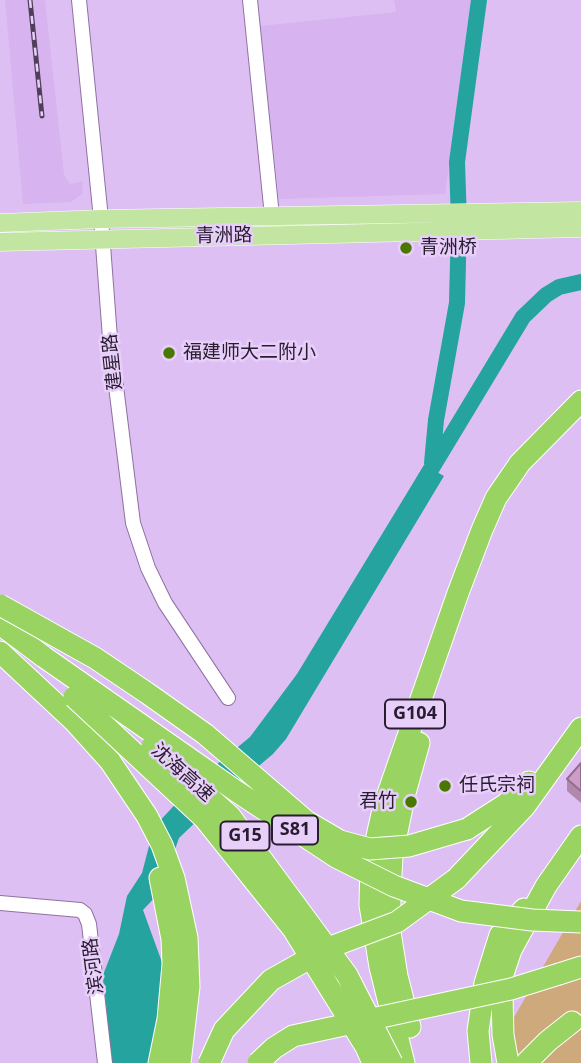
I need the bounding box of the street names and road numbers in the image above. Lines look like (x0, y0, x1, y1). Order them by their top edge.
street label: 青洲路 (195, 224, 253, 248)
street label: 建星路 (99, 332, 127, 392)
road number: G104 (385, 700, 445, 728)
street label: 沈海高速 (146, 739, 218, 807)
road number: S81 (272, 816, 318, 844)
road number: G15 (220, 822, 270, 850)
street label: 滨河路 (79, 936, 109, 996)

